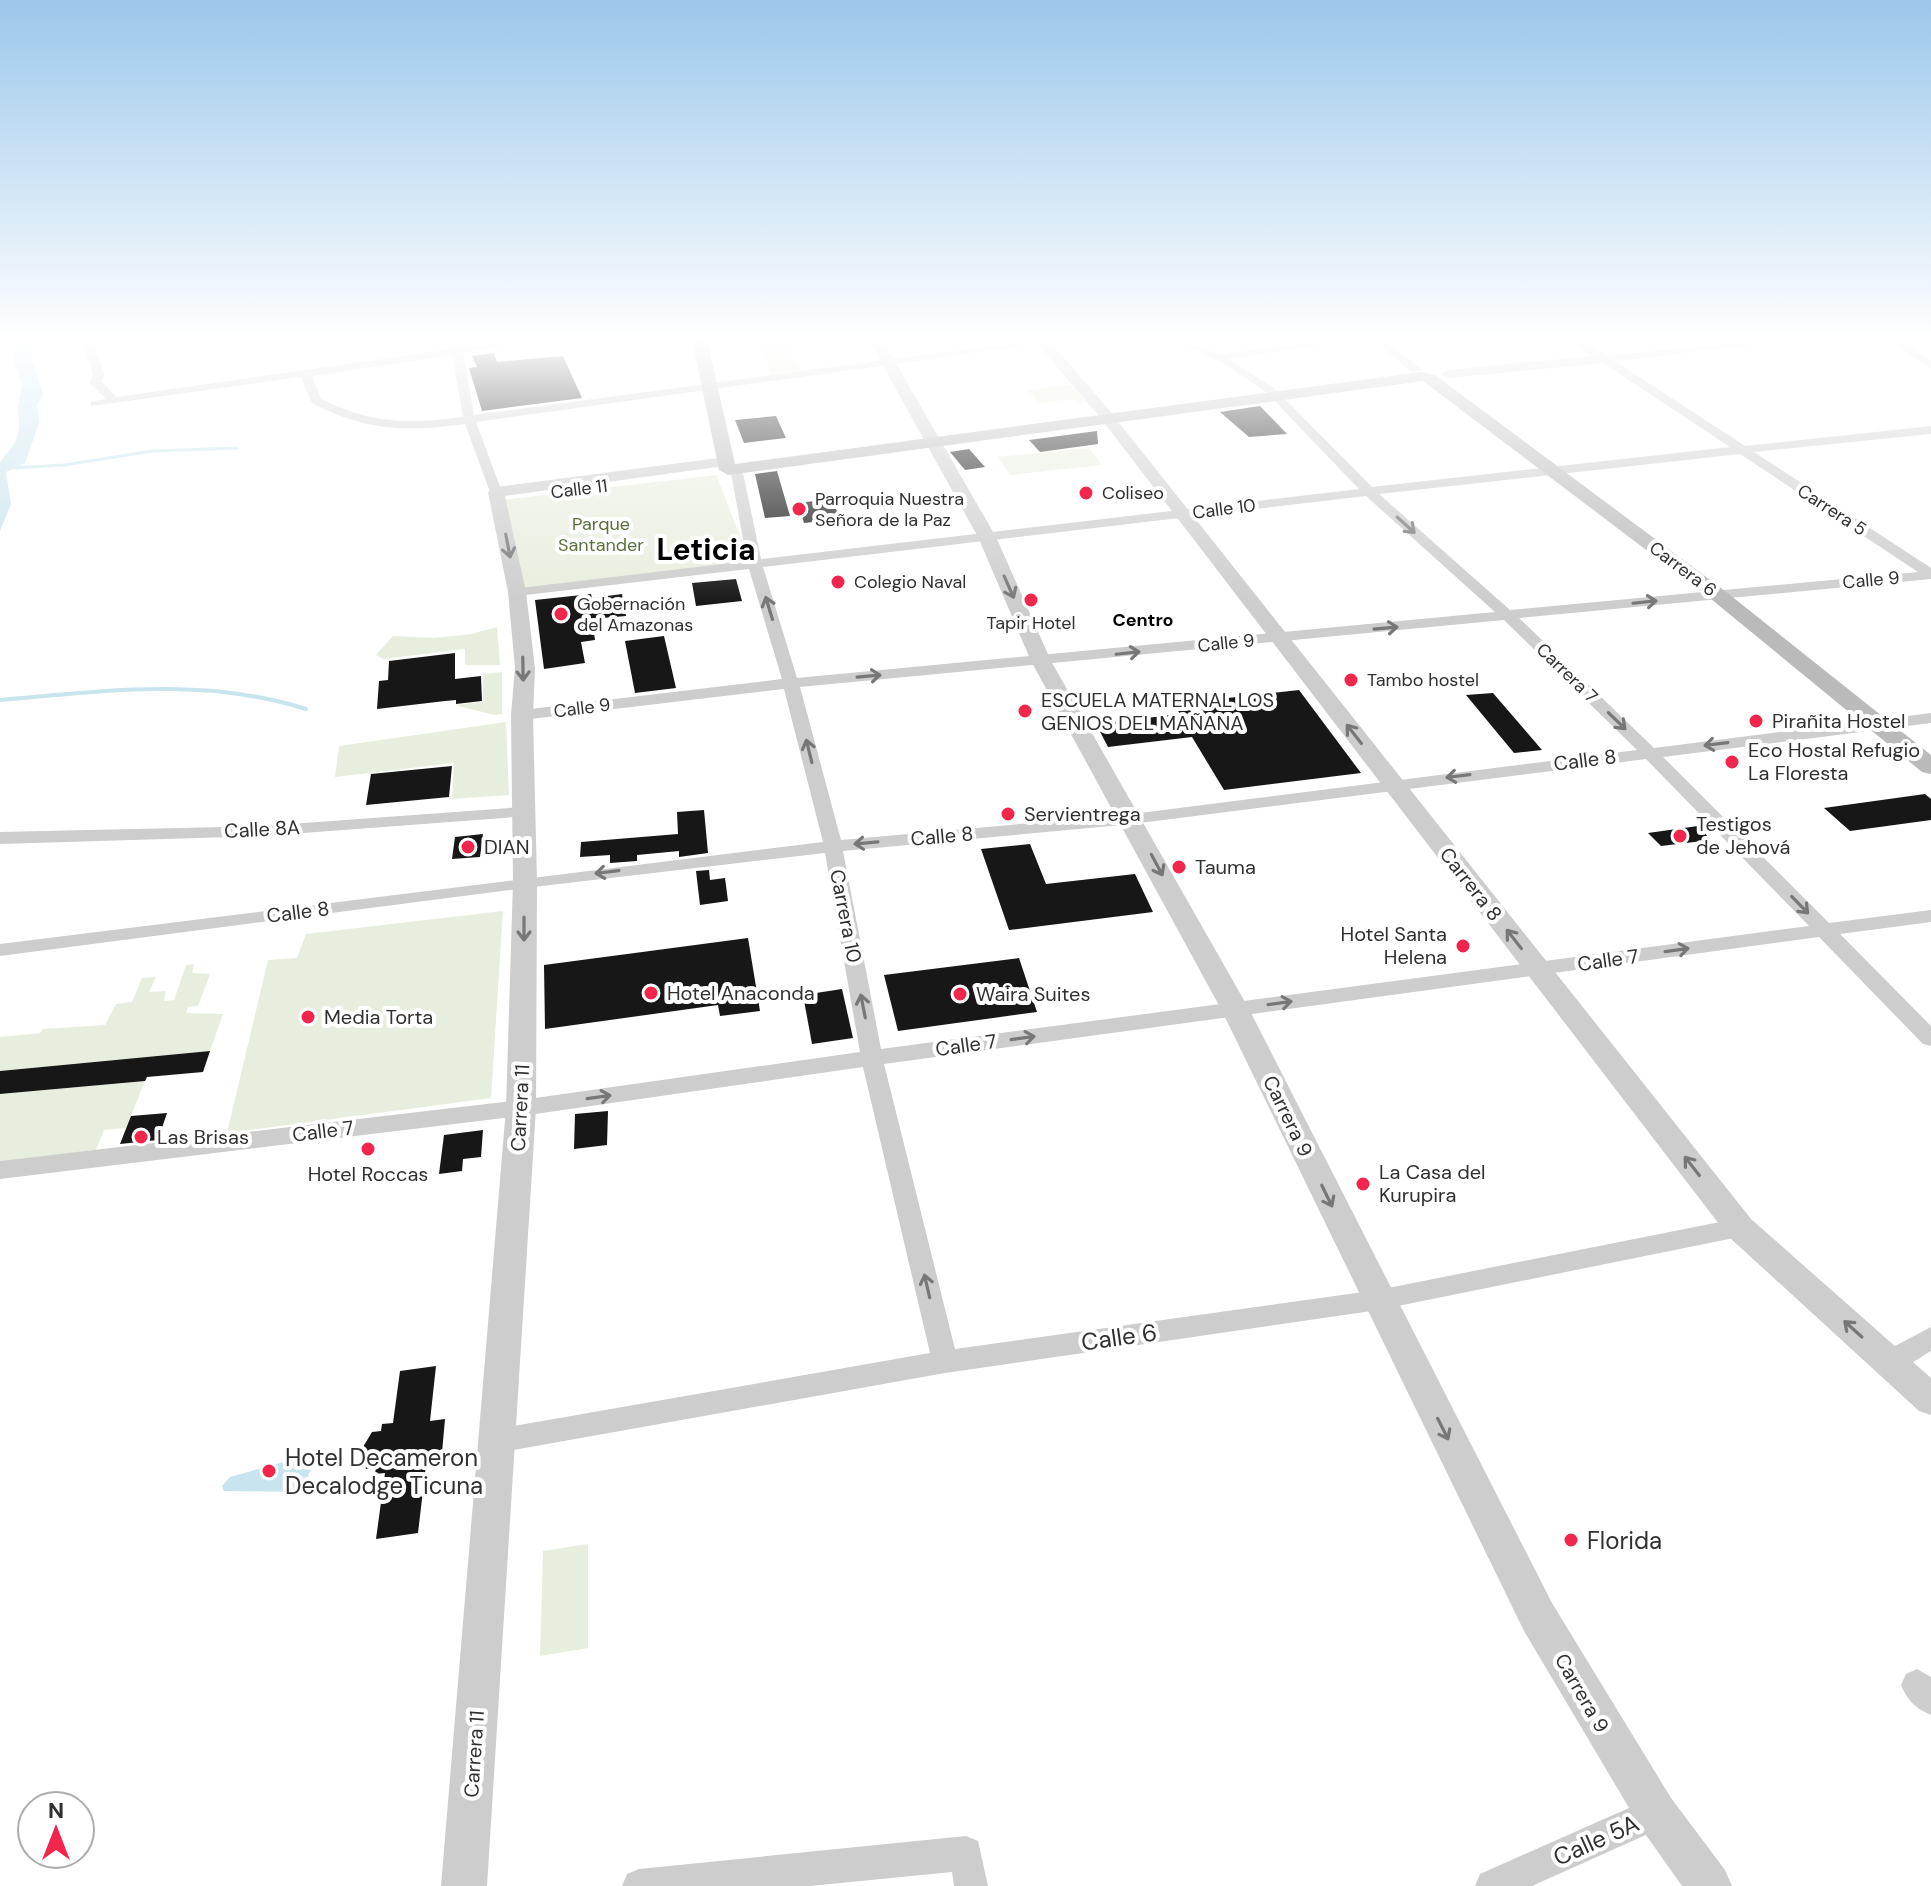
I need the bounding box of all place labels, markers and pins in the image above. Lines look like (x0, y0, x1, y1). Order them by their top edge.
place label: Coliseo (1102, 481, 1164, 505)
marker: Coliseo (1077, 484, 1095, 502)
place label: Parroquia Nuestra Señora de la Paz (815, 487, 964, 532)
marker: Parroquia Nuestra Señora de la Paz (790, 500, 808, 518)
place label: Colegio Naval (854, 570, 966, 594)
marker: Colegio Naval (829, 573, 847, 591)
marker: Tapir Hotel (1022, 591, 1040, 609)
place label: Gobernación del Amazonas (577, 592, 693, 637)
marker: Gobernación del Amazonas (552, 605, 570, 623)
place label: Tapir Hotel (986, 611, 1076, 635)
place label: Tambo hostel (1367, 668, 1479, 692)
marker: Tambo hostel (1342, 671, 1360, 689)
place label: ESCUELA MATERNAL LOS GENIOS DEL MAÑANA (1041, 687, 1274, 736)
marker: ESCUELA MATERNAL LOS GENIOS DEL MAÑANA (1016, 702, 1034, 720)
place label: Pirañita Hostel (1772, 708, 1905, 734)
marker: Pirañita Hostel (1747, 712, 1765, 730)
place label: Eco Hostal Refugio La Floresta (1748, 737, 1920, 786)
marker: Eco Hostal Refugio La Floresta (1723, 753, 1741, 771)
place label: Servientrega (1024, 801, 1141, 827)
marker: Servientrega (999, 805, 1017, 823)
place label: Testigos de Jehová (1696, 811, 1790, 860)
marker: Testigos de Jehová (1671, 827, 1689, 845)
place label: DIAN (484, 834, 530, 860)
marker: DIAN (459, 838, 477, 856)
place label: Tauma (1195, 854, 1256, 880)
marker: Tauma (1170, 858, 1188, 876)
place label: Hotel Santa Helena (1341, 921, 1447, 970)
marker: Hotel Santa Helena (1454, 937, 1472, 955)
place label: Hotel Anaconda (667, 980, 815, 1006)
place label: Waira Suites (976, 981, 1090, 1007)
marker: Hotel Anaconda (642, 984, 660, 1002)
marker: Waira Suites (951, 985, 969, 1003)
place label: Media Torta (324, 1004, 433, 1030)
marker: Media Torta (299, 1008, 317, 1026)
place label: Las Brisas (157, 1124, 249, 1150)
marker: Las Brisas (132, 1128, 150, 1146)
marker: Hotel Roccas (359, 1140, 377, 1158)
place label: La Casa del Kurupira (1379, 1159, 1486, 1208)
place label: Hotel Roccas (308, 1161, 428, 1187)
marker: La Casa del Kurupira (1354, 1175, 1372, 1193)
place label: Hotel Decameron Decalodge Ticuna (285, 1442, 483, 1501)
marker: Hotel Decameron Decalodge Ticuna (260, 1462, 278, 1480)
place label: Florida (1587, 1525, 1662, 1556)
marker: Florida (1562, 1531, 1580, 1549)

